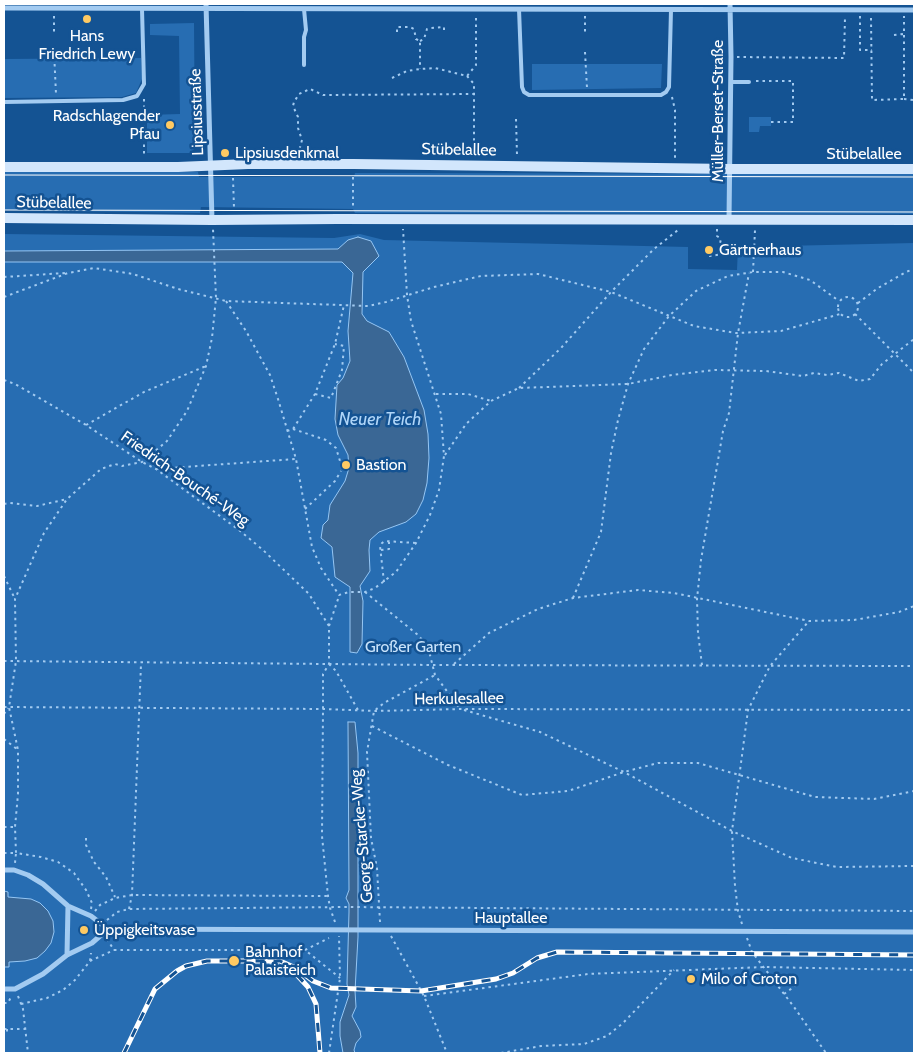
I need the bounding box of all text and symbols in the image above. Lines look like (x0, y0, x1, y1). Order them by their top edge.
marker: Hans Friedrich Lewy (81, 13, 93, 25)
place label: Hans Friedrich Lewy (39, 26, 135, 64)
street label: Müller-Berset-Straße (708, 40, 728, 182)
street label: Lipsiusstraße (186, 68, 208, 156)
place label: Radschlagender Pfau (53, 106, 160, 144)
marker: Radschlagender Pfau (164, 119, 176, 131)
street label: Stübelallee (421, 140, 497, 160)
place label: Lipsiusdenkmal (235, 143, 339, 163)
street label: Stübelallee (826, 144, 902, 164)
marker: Lipsiusdenkmal (219, 147, 231, 159)
street label: Stübelallee (16, 193, 92, 213)
place label: Gärtnerhaus (719, 240, 801, 260)
marker: Gärtnerhaus (703, 244, 715, 256)
water label: Neuer Teich (339, 409, 421, 431)
street label: Friedrich-Bouché-Weg (117, 427, 253, 531)
place label: Bastion (356, 455, 406, 475)
marker: Bastion (340, 459, 352, 471)
park label: Großer Garten (365, 637, 461, 657)
street label: Herkulesallee (414, 689, 504, 709)
street label: Georg-Starcke-Weg (347, 769, 377, 903)
street label: Hauptallee (475, 908, 547, 928)
place label: Üppigkeitsvase (94, 920, 195, 940)
marker: Üppigkeitsvase (78, 924, 90, 936)
place label: Bahnhof Palaisteich (245, 942, 316, 980)
marker: Bahnhof Palaisteich (227, 954, 241, 968)
place label: Milo of Croton (701, 969, 797, 989)
marker: Milo of Croton (685, 973, 697, 985)

